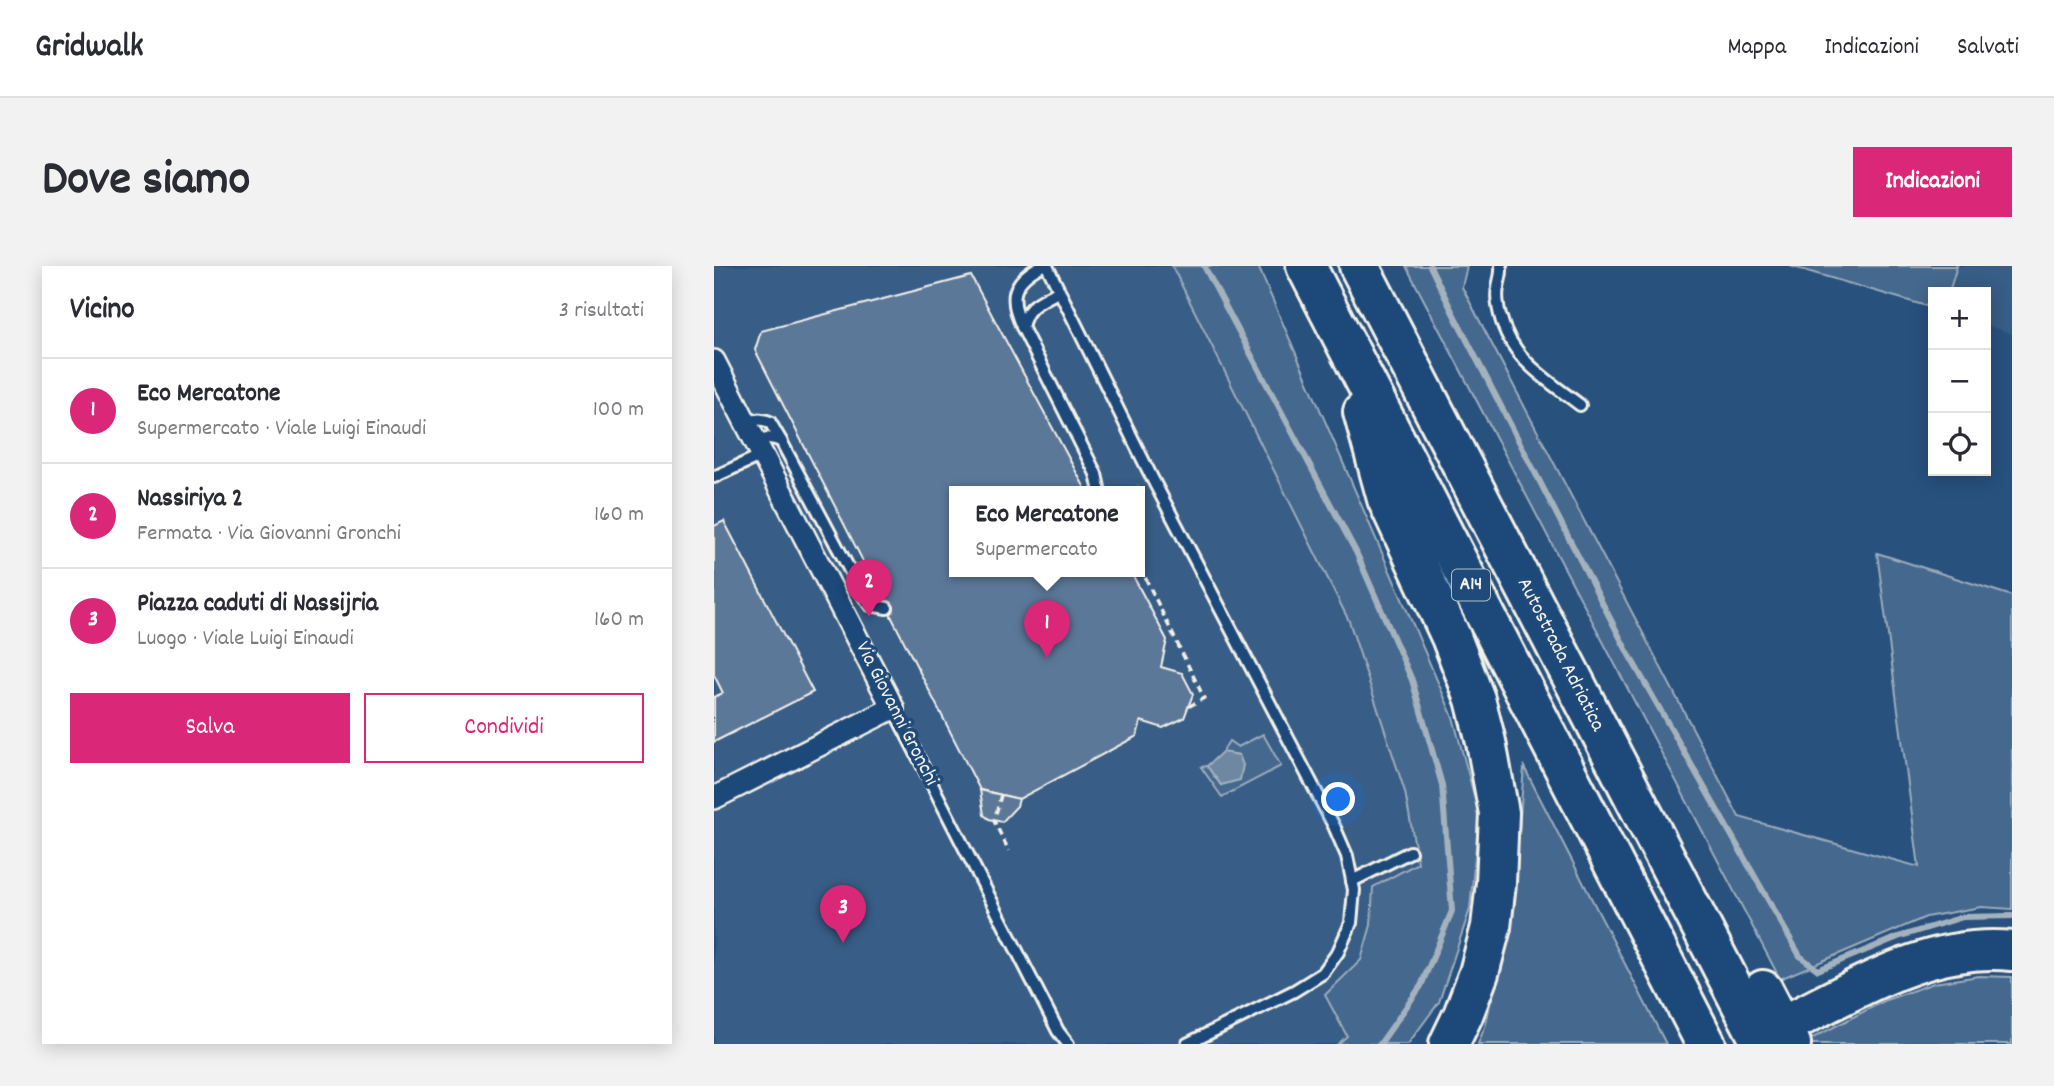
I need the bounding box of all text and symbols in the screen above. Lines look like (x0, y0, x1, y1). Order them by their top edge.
text: Gridwalk (35, 25, 144, 72)
text: Mappa (1727, 31, 1786, 65)
text: Indicazioni (1824, 31, 1919, 65)
text: Salvati (1957, 31, 2019, 65)
text: Dove siamo (42, 147, 250, 217)
button: Indicazioni (1853, 147, 2012, 217)
map controls (1928, 287, 1991, 476)
button: + (1928, 287, 1991, 350)
text: Vicino (70, 290, 135, 333)
text: 3 risultati (559, 295, 644, 328)
button: − (1928, 350, 1991, 413)
text: Eco Mercatone (137, 376, 280, 413)
text: 1 (90, 394, 96, 427)
text: 100 m (593, 394, 644, 427)
text: Supermercato · Viale Luigi Einaudi (137, 413, 426, 446)
button: locate (1928, 413, 1991, 476)
text: Nassiriya 2 (137, 481, 243, 518)
popup (949, 486, 1145, 577)
text: Eco Mercatone (975, 497, 1119, 534)
text: 2 (88, 499, 98, 532)
text: 160 m (594, 499, 644, 532)
text: Fermata · Via Giovanni Gronchi (137, 518, 401, 551)
text: Supermercato (975, 534, 1098, 567)
pin: 2 (846, 559, 892, 617)
road number: A14 (1452, 570, 1490, 600)
street label: Autostrada Adriatica (1508, 573, 1612, 738)
text: Piazza caduti di Nassijria (137, 586, 378, 623)
pin: 1 (1024, 600, 1070, 658)
text: 3 (88, 604, 98, 637)
text: 160 m (594, 604, 644, 637)
text: Luogo · Viale Luigi Einaudi (137, 623, 354, 656)
street label: Via Giovanni Gronchi (847, 637, 945, 792)
button: Salva (70, 693, 350, 763)
button: Condividi (364, 693, 644, 763)
your location (1321, 782, 1355, 816)
pin: 3 (820, 885, 866, 943)

